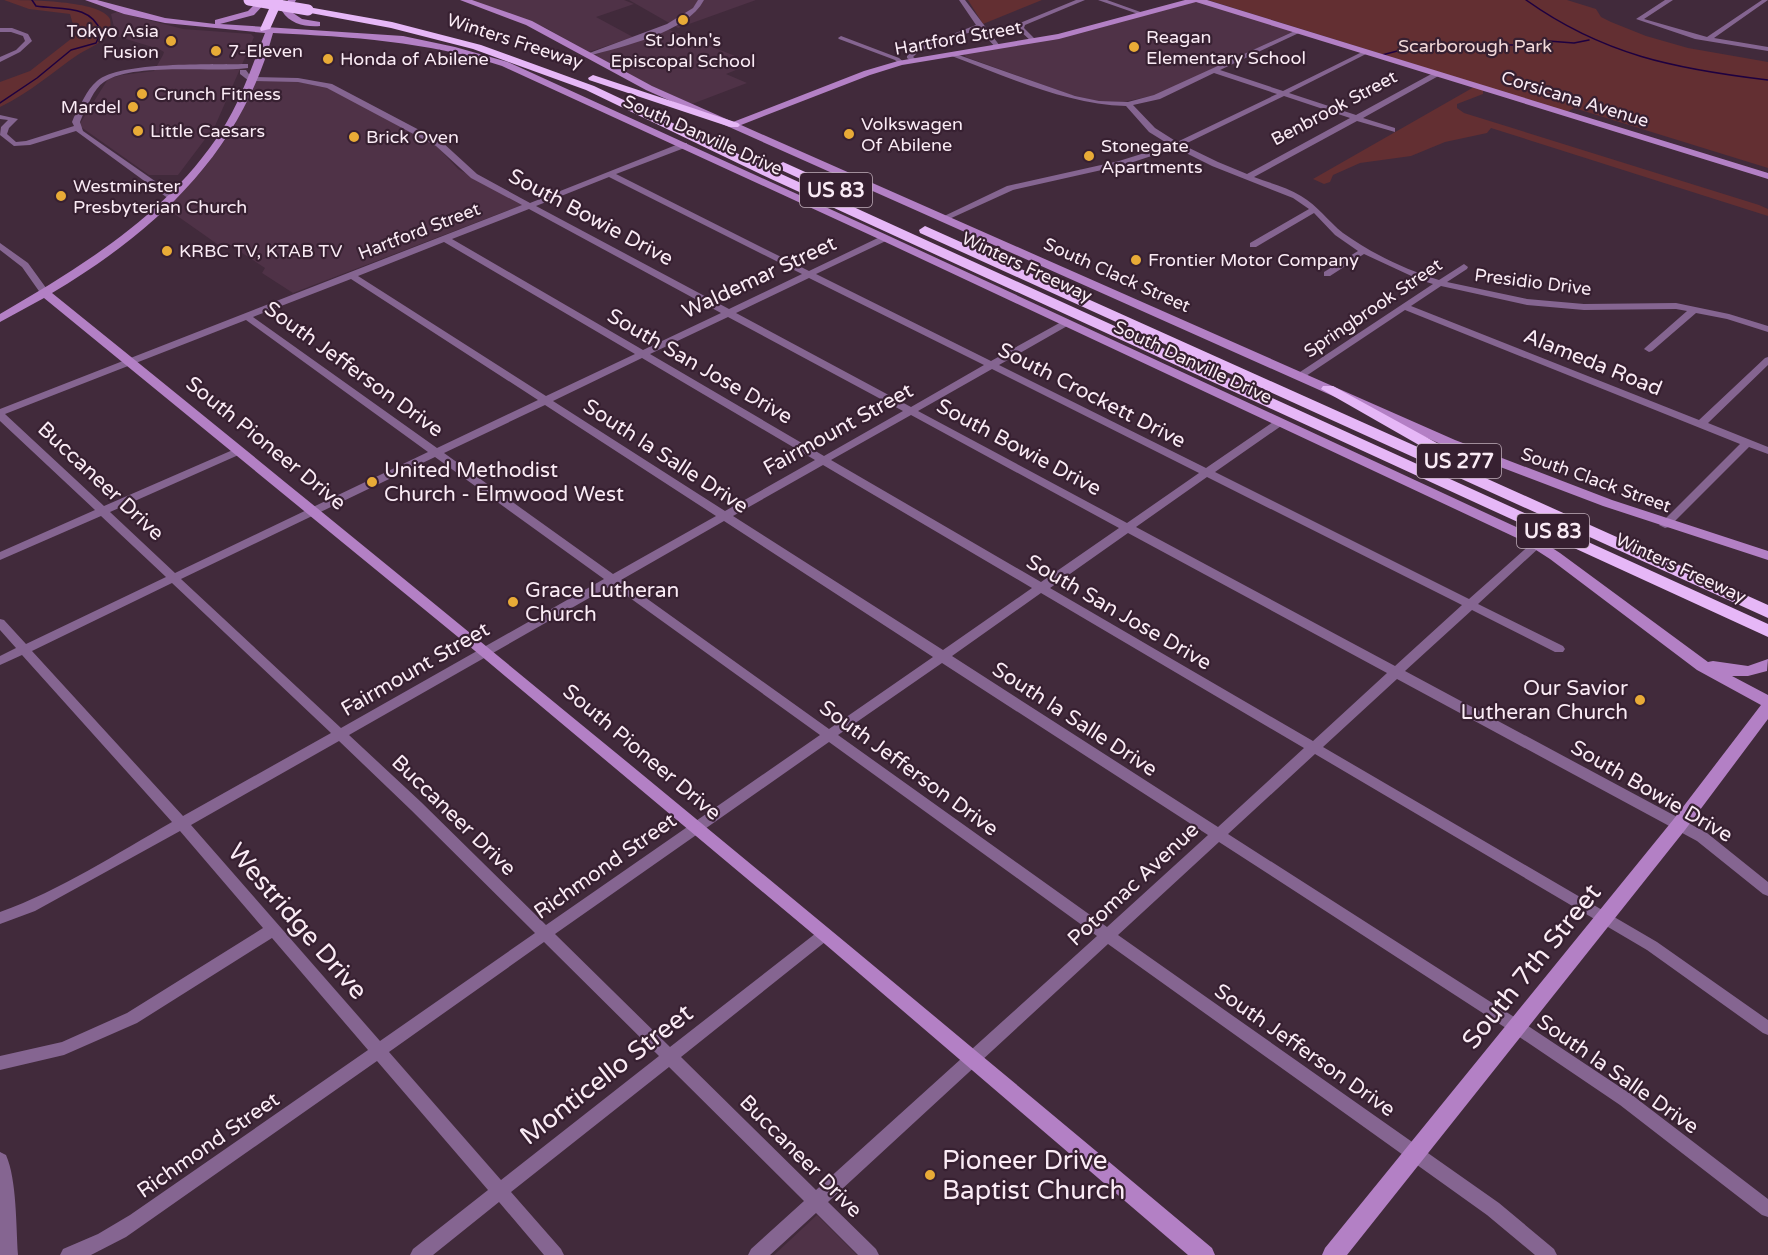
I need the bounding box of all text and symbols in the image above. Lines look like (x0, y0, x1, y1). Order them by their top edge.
street label: Winters Freeway (444, 9, 586, 73)
marker: St John's Episcopal School (676, 13, 690, 27)
street label: Hartford Street (893, 16, 1023, 60)
place label: Tokyo Asia Fusion (67, 20, 159, 63)
place label: Reagan Elementary School (1146, 26, 1306, 69)
place label: St John's Episcopal School (611, 29, 755, 72)
marker: Tokyo Asia Fusion (164, 34, 178, 48)
park label: Scarborough Park (1398, 35, 1552, 57)
place label: 7-Eleven (228, 40, 303, 62)
marker: Reagan Elementary School (1127, 40, 1141, 54)
marker: 7-Eleven (209, 44, 223, 58)
place label: Honda of Abilene (340, 48, 489, 70)
marker: Honda of Abilene (321, 52, 335, 66)
street label: Benbrook Street (1267, 66, 1401, 150)
street label: Corsicana Avenue (1499, 66, 1651, 132)
place label: Crunch Fitness (154, 83, 281, 105)
marker: Crunch Fitness (135, 87, 149, 101)
street label: South Danville Drive (620, 90, 786, 180)
place label: Mardel (61, 96, 121, 118)
marker: Mardel (126, 100, 140, 114)
place label: Volkswagen Of Abilene (861, 113, 963, 156)
place label: Little Caesars (150, 120, 265, 142)
marker: Little Caesars (131, 124, 145, 138)
place label: Brick Oven (366, 126, 459, 148)
marker: Volkswagen Of Abilene (842, 127, 856, 141)
marker: Brick Oven (347, 130, 361, 144)
place label: Stonegate Apartments (1101, 135, 1203, 178)
marker: Stonegate Apartments (1082, 149, 1096, 163)
street label: South Bowie Drive (504, 164, 677, 271)
road number: US 83 (800, 173, 872, 207)
place label: Westminster Presbyterian Church (73, 175, 247, 218)
marker: Westminster Presbyterian Church (54, 189, 68, 203)
street label: Hartford Street (355, 198, 483, 264)
street label: Winters Freeway (958, 227, 1096, 307)
street label: Waldemar Street (678, 231, 840, 324)
street label: South Clack Street (1040, 233, 1194, 317)
place label: KRBC TV, KTAB TV (179, 240, 343, 262)
marker: KRBC TV, KTAB TV (160, 244, 174, 258)
place label: Frontier Motor Company (1148, 249, 1359, 271)
marker: Frontier Motor Company (1129, 253, 1143, 267)
street label: Springbrook Street (1300, 254, 1446, 362)
street label: Presidio Drive (1473, 264, 1593, 300)
street label: South Jefferson Drive (259, 296, 448, 443)
street label: South San Jose Drive (603, 303, 797, 430)
street label: South Danville Drive (1110, 316, 1276, 408)
street label: Alameda Road (1520, 323, 1666, 402)
street label: South Crockett Drive (994, 337, 1190, 454)
street label: South Pioneer Drive (181, 371, 351, 516)
street label: Fairmount Street (759, 378, 917, 481)
street label: South la Salle Drive (579, 394, 753, 519)
street label: South Bowie Drive (932, 394, 1105, 501)
street label: Buccaneer Drive (32, 417, 169, 546)
street label: South Clack Street (1518, 443, 1674, 517)
road number: US 277 (1417, 444, 1501, 478)
place label: United Methodist Church - Elmwood West (384, 458, 624, 507)
marker: United Methodist Church - Elmwood West (365, 475, 379, 489)
road number: US 83 (1517, 514, 1589, 548)
street label: Winters Freeway (1612, 528, 1750, 608)
street label: South San Jose Drive (1022, 549, 1216, 676)
place label: Grace Lutheran Church (525, 578, 679, 627)
marker: Grace Lutheran Church (506, 595, 520, 609)
street label: Fairmount Street (337, 617, 494, 722)
street label: South la Salle Drive (988, 657, 1162, 782)
place label: Our Savior Lutheran Church (1461, 676, 1628, 725)
street label: South Pioneer Drive (558, 679, 726, 826)
marker: Our Savior Lutheran Church (1633, 693, 1647, 707)
street label: South Jefferson Drive (814, 695, 1003, 842)
street label: South Bowie Drive (1566, 735, 1737, 848)
street label: Buccaneer Drive (386, 750, 521, 881)
street label: Richmond Street (529, 808, 681, 925)
street label: Potomac Avenue (1063, 817, 1204, 951)
street label: Westridge Drive (221, 837, 374, 1006)
street label: South 7th Street (1455, 877, 1607, 1055)
street label: South Jefferson Drive (1210, 979, 1400, 1122)
street label: Monticello Street (514, 997, 699, 1151)
street label: South la Salle Drive (1532, 1009, 1703, 1140)
street label: Richmond Street (132, 1087, 284, 1204)
street label: Buccaneer Drive (734, 1090, 867, 1223)
place label: Pioneer Drive Baptist Church (942, 1145, 1125, 1206)
marker: Pioneer Drive Baptist Church (923, 1168, 937, 1182)

